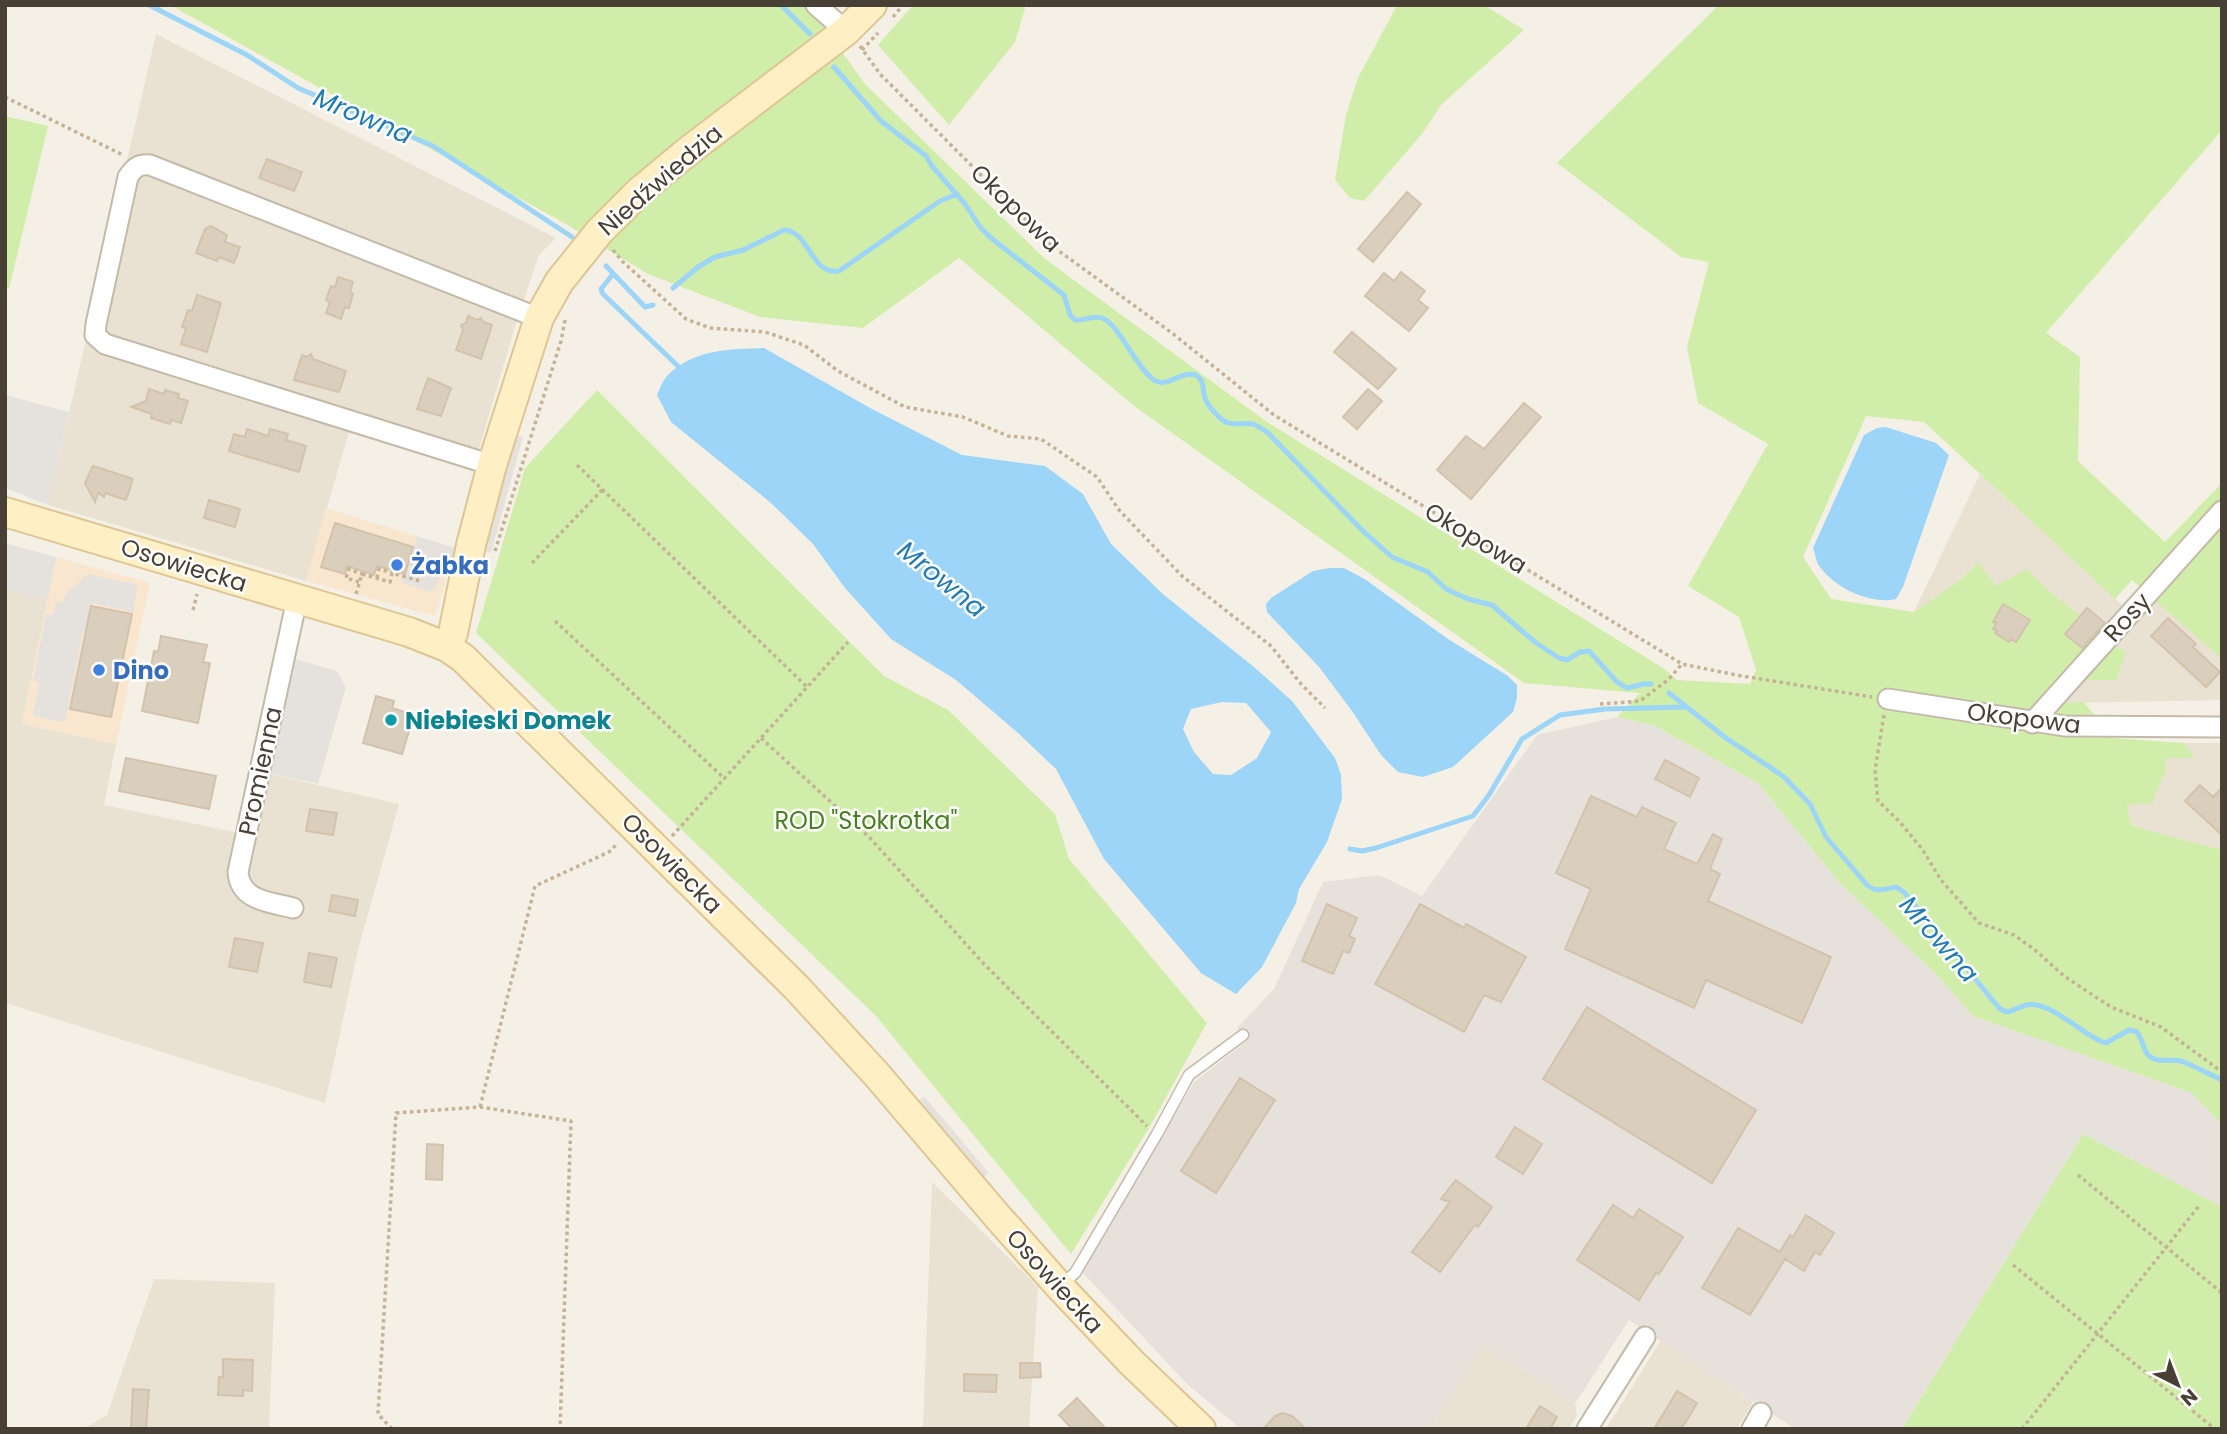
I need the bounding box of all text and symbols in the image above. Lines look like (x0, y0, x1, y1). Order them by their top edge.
water label: Mrowna (308, 79, 418, 153)
street label: Niedźwiedzia (591, 117, 729, 243)
street label: Okopowa (964, 157, 1068, 259)
street label: Okopowa (1419, 494, 1533, 582)
street label: Osowiecka (117, 530, 251, 600)
water label: Mrowna (890, 532, 994, 626)
place label: Żabka (411, 549, 489, 582)
marker: Żabka (389, 557, 405, 573)
street label: Rosy (2096, 585, 2158, 649)
place label: Dino (113, 654, 169, 687)
marker: Dino (91, 662, 107, 678)
street label: Okopowa (1965, 695, 2083, 741)
street label: Promienna (230, 704, 290, 838)
place label: Niebieski Domek (405, 704, 611, 737)
marker: Niebieski Domek (383, 712, 399, 728)
park label: ROD "Stokrotka" (774, 804, 958, 837)
street label: Osowiecka (614, 805, 730, 921)
water label: Mrowna (1891, 888, 1987, 990)
street label: Osowiecka (999, 1222, 1111, 1340)
north arrow (2143, 1350, 2213, 1420)
text: N (2175, 1382, 2203, 1412)

